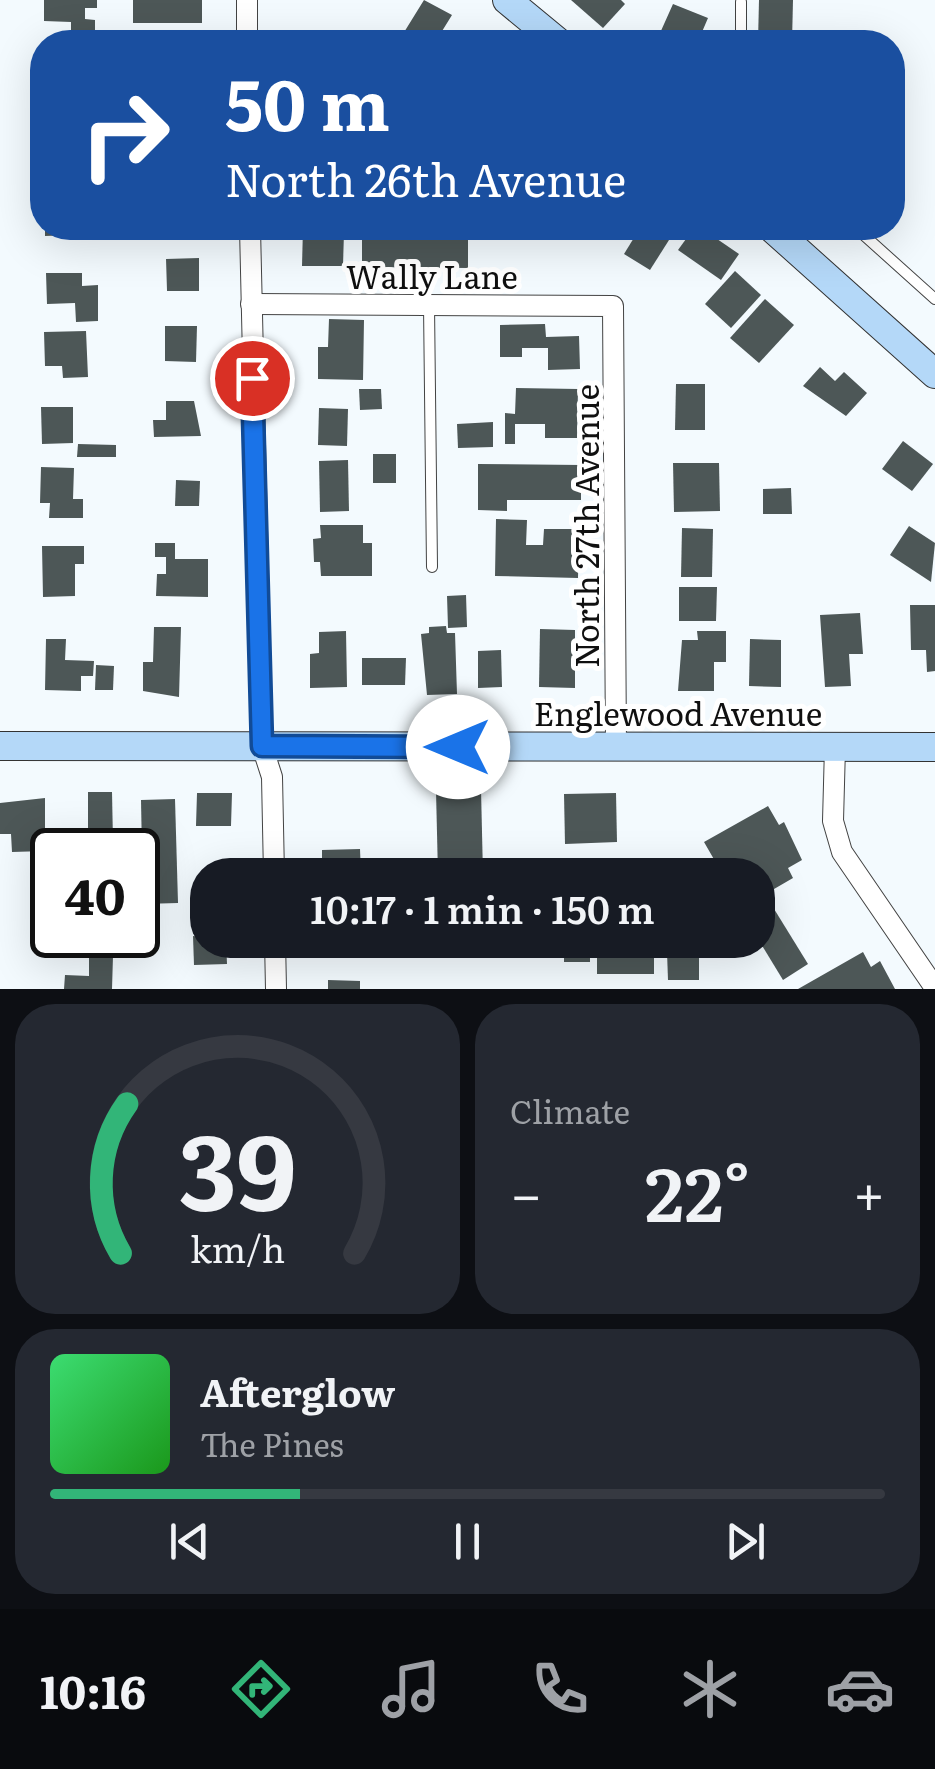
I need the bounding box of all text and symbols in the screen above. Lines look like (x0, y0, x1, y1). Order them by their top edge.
text: 50 m (225, 49, 390, 153)
icon: right (60, 70, 190, 200)
text: North 26th Avenue (225, 144, 626, 211)
street label: Wally Lane (346, 251, 518, 299)
pin (210, 336, 295, 421)
icon: arrive (225, 351, 280, 406)
street label: North 27th Avenue (561, 384, 609, 668)
street label: Englewood Avenue (534, 688, 822, 736)
position arrow (406, 695, 510, 799)
speed limit sign: 40 (30, 828, 160, 958)
text: 10:17 · 1 min · 150 m (310, 879, 655, 936)
text: Climate (510, 1086, 630, 1134)
text: 39 (179, 1089, 296, 1243)
text: 22° (645, 1134, 750, 1245)
text: − (510, 1150, 542, 1232)
text: + (853, 1150, 885, 1232)
text: km/h (190, 1221, 285, 1274)
text: Afterglow (200, 1362, 395, 1419)
text: The Pines (200, 1419, 344, 1467)
icon: previous (162, 1514, 217, 1569)
icon: pause (440, 1514, 495, 1569)
icon: next (718, 1514, 773, 1569)
icon: directions (226, 1654, 296, 1724)
icon: music (376, 1654, 446, 1724)
icon: phone (525, 1654, 595, 1724)
icon: climate (675, 1654, 745, 1724)
icon: car (825, 1654, 895, 1724)
text: 10:16 (40, 1656, 146, 1723)

